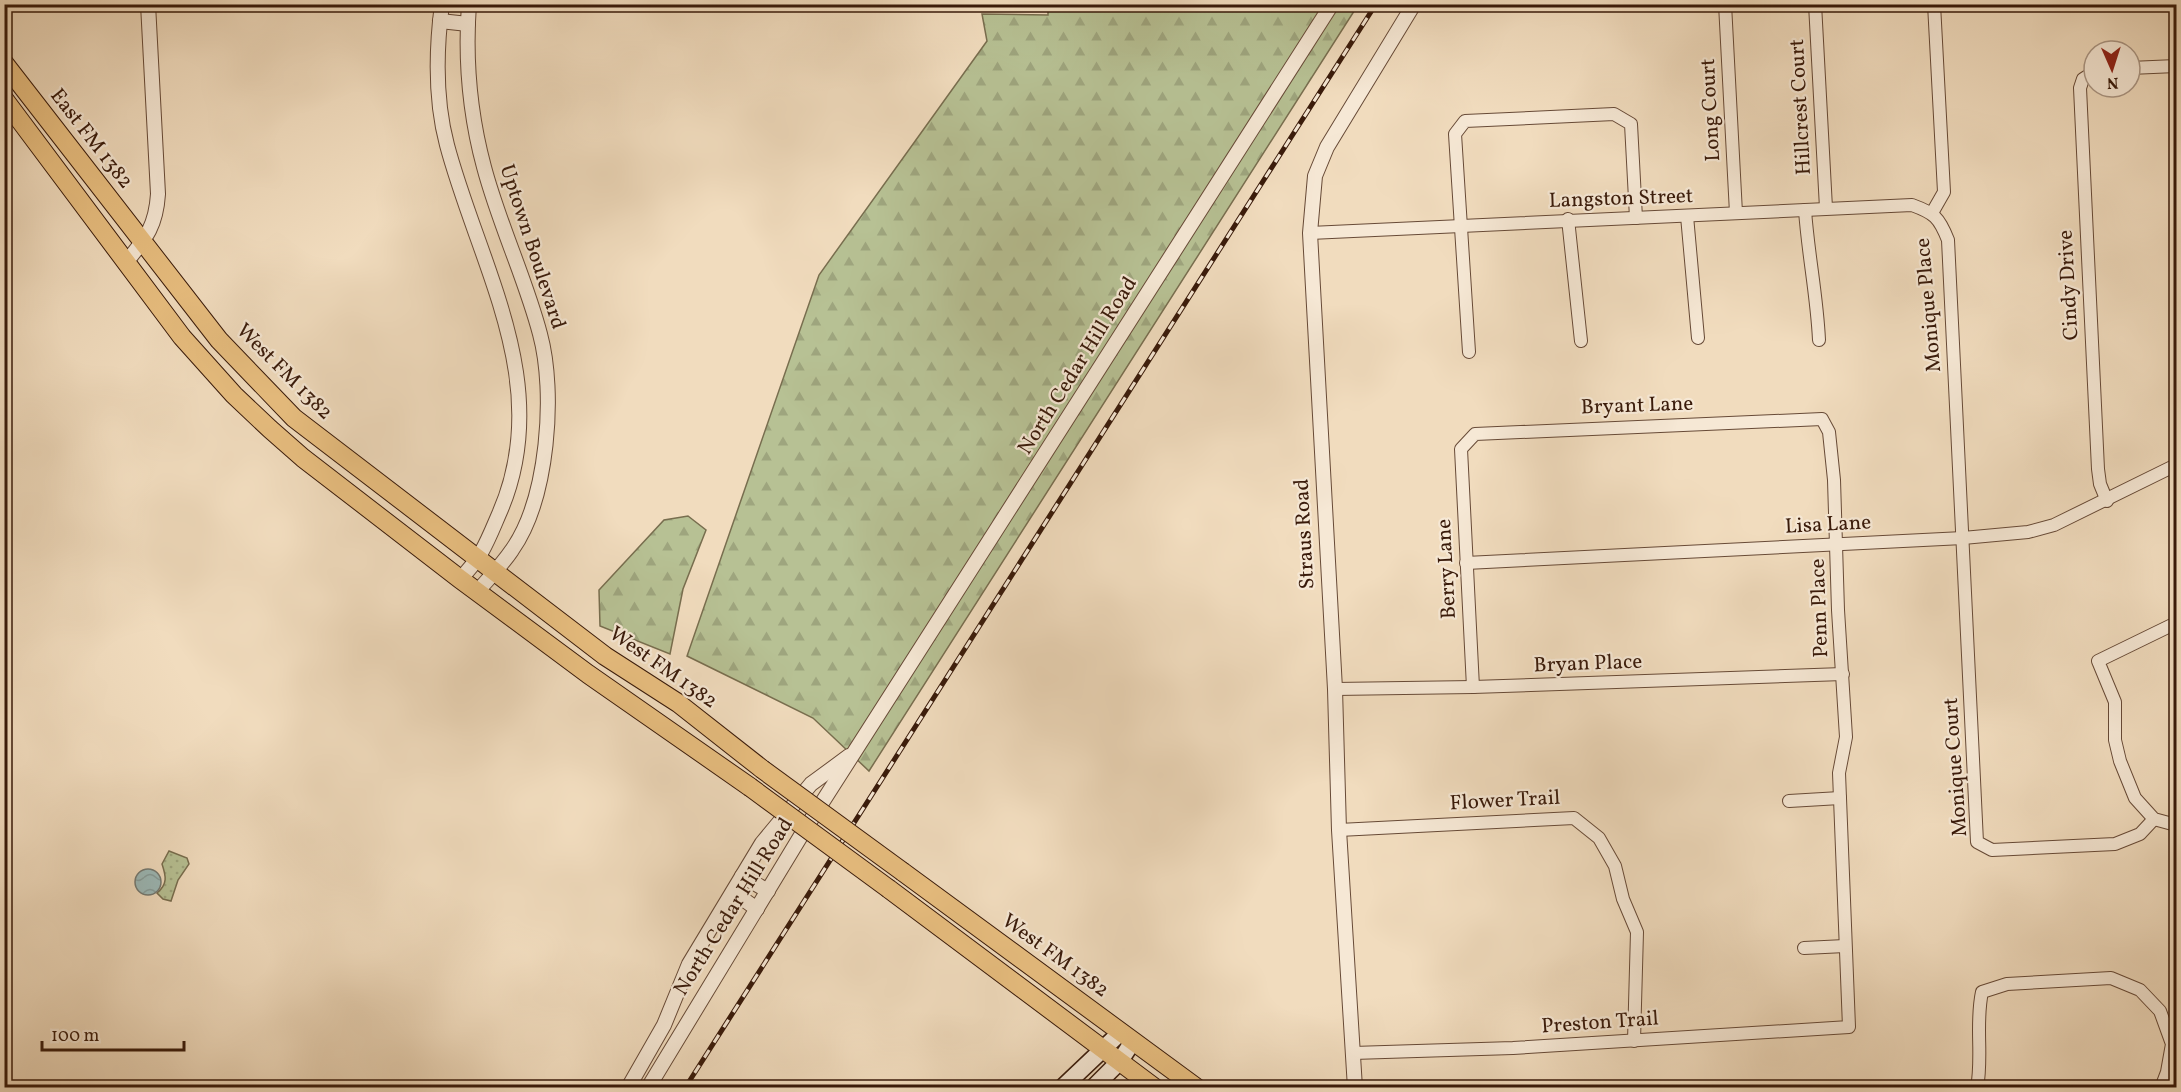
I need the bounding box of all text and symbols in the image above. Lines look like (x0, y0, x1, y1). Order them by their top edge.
street label: Hillcrest Court (1783, 38, 1819, 176)
north arrow (2082, 39, 2142, 99)
street label: Long Court (1694, 58, 1728, 162)
text: N (2106, 71, 2119, 93)
street label: East FM 1382 (43, 83, 139, 195)
street label: Uptown Boulevard (492, 161, 572, 333)
street label: Langston Street (1548, 182, 1694, 216)
street label: Cindy Drive (2052, 229, 2086, 341)
street label: Monique Place (1909, 236, 1949, 373)
street label: North Cedar Hill Road (1011, 271, 1145, 461)
street label: West FM 1382 (229, 317, 339, 427)
street label: Bryant Lane (1580, 390, 1694, 422)
street label: Straus Road (1288, 478, 1322, 590)
street label: Lisa Lane (1784, 508, 1872, 542)
street label: Berry Lane (1430, 518, 1464, 620)
street label: Penn Place (1804, 558, 1836, 658)
street label: West FM 1382 (603, 620, 723, 716)
street label: Bryan Place (1533, 648, 1643, 680)
street label: Monique Court (1937, 696, 1975, 838)
street label: Flower Trail (1449, 784, 1561, 818)
street label: North Cedar Hill Road (667, 812, 801, 1002)
street label: West FM 1382 (995, 907, 1115, 1005)
street label: Preston Trail (1540, 1004, 1660, 1042)
scale bar (42, 1014, 184, 1052)
text: 100 m (51, 1024, 100, 1049)

